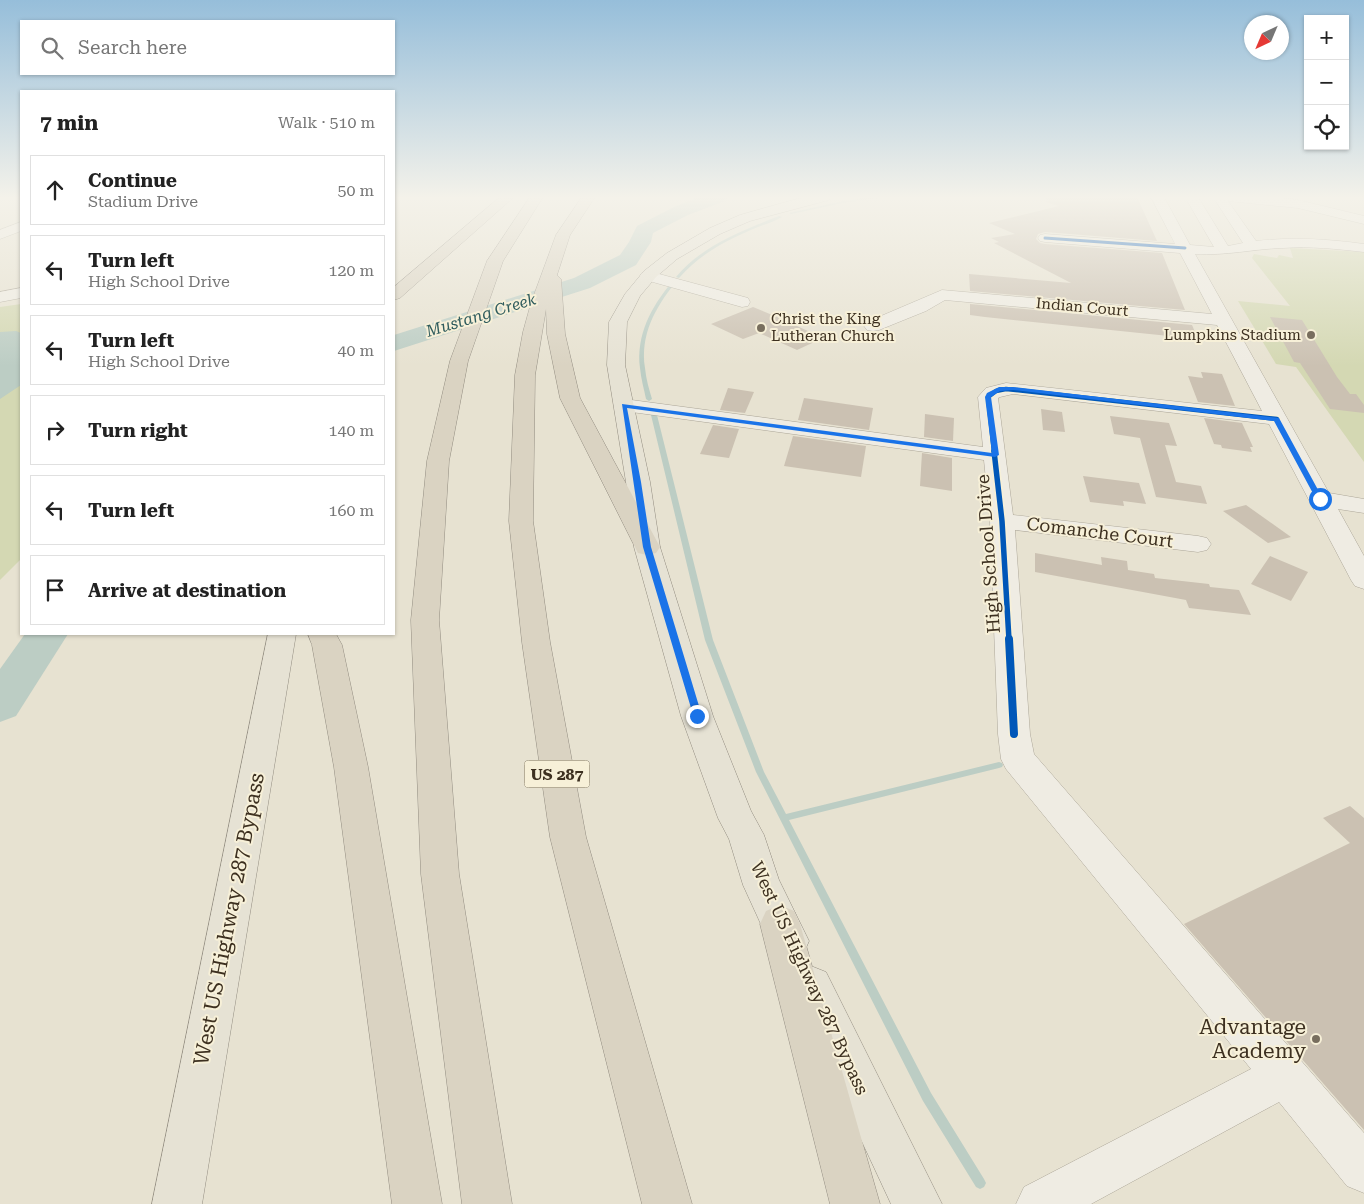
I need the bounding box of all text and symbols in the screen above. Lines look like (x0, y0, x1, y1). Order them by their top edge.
north arrow (1244, 15, 1289, 60)
map controls (1304, 15, 1349, 150)
button: + (1304, 15, 1349, 60)
search box (20, 20, 395, 75)
icon: search (38, 34, 66, 62)
text: Search here (78, 36, 187, 59)
button: − (1304, 60, 1349, 105)
button: locate (1304, 105, 1349, 150)
text: 7 min (40, 111, 98, 135)
text: Walk · 510 m (278, 113, 375, 132)
text: Continue (88, 169, 177, 192)
icon: ahead (41, 176, 69, 204)
text: 50 m (337, 181, 374, 200)
text: Stadium Drive (88, 192, 198, 211)
text: Turn left (88, 249, 174, 272)
icon: left (41, 256, 69, 284)
text: 120 m (328, 261, 374, 280)
text: High School Drive (88, 272, 230, 291)
water label: Mustang Creek (423, 289, 539, 341)
street label: Indian Court (1035, 294, 1129, 320)
place label: Christ the King Lutheran Church (771, 310, 895, 345)
marker: Christ the King Lutheran Church (755, 322, 767, 334)
place label: Lumpkins Stadium (1164, 326, 1301, 344)
text: Turn left (88, 329, 174, 352)
marker: Lumpkins Stadium (1305, 329, 1317, 341)
icon: left (41, 336, 69, 364)
text: 40 m (337, 341, 374, 360)
text: High School Drive (88, 352, 230, 371)
icon: right (41, 416, 69, 444)
text: Turn right (88, 419, 188, 442)
text: 140 m (328, 421, 374, 440)
street label: High School Drive (972, 474, 1004, 634)
route start (1309, 488, 1332, 511)
icon: left (41, 496, 69, 524)
text: Turn left (88, 499, 174, 522)
text: 160 m (328, 501, 374, 520)
street label: Comanche Court (1025, 513, 1175, 551)
icon: arrive (41, 576, 69, 604)
text: Arrive at destination (88, 579, 286, 602)
route end (686, 705, 709, 728)
road number: US 287 (524, 761, 590, 788)
street label: West US Highway 287 Bypass (189, 771, 269, 1067)
street label: West US Highway 287 Bypass (747, 858, 873, 1098)
place label: Advantage Academy (1199, 1015, 1307, 1063)
marker: Advantage Academy (1310, 1033, 1322, 1045)

